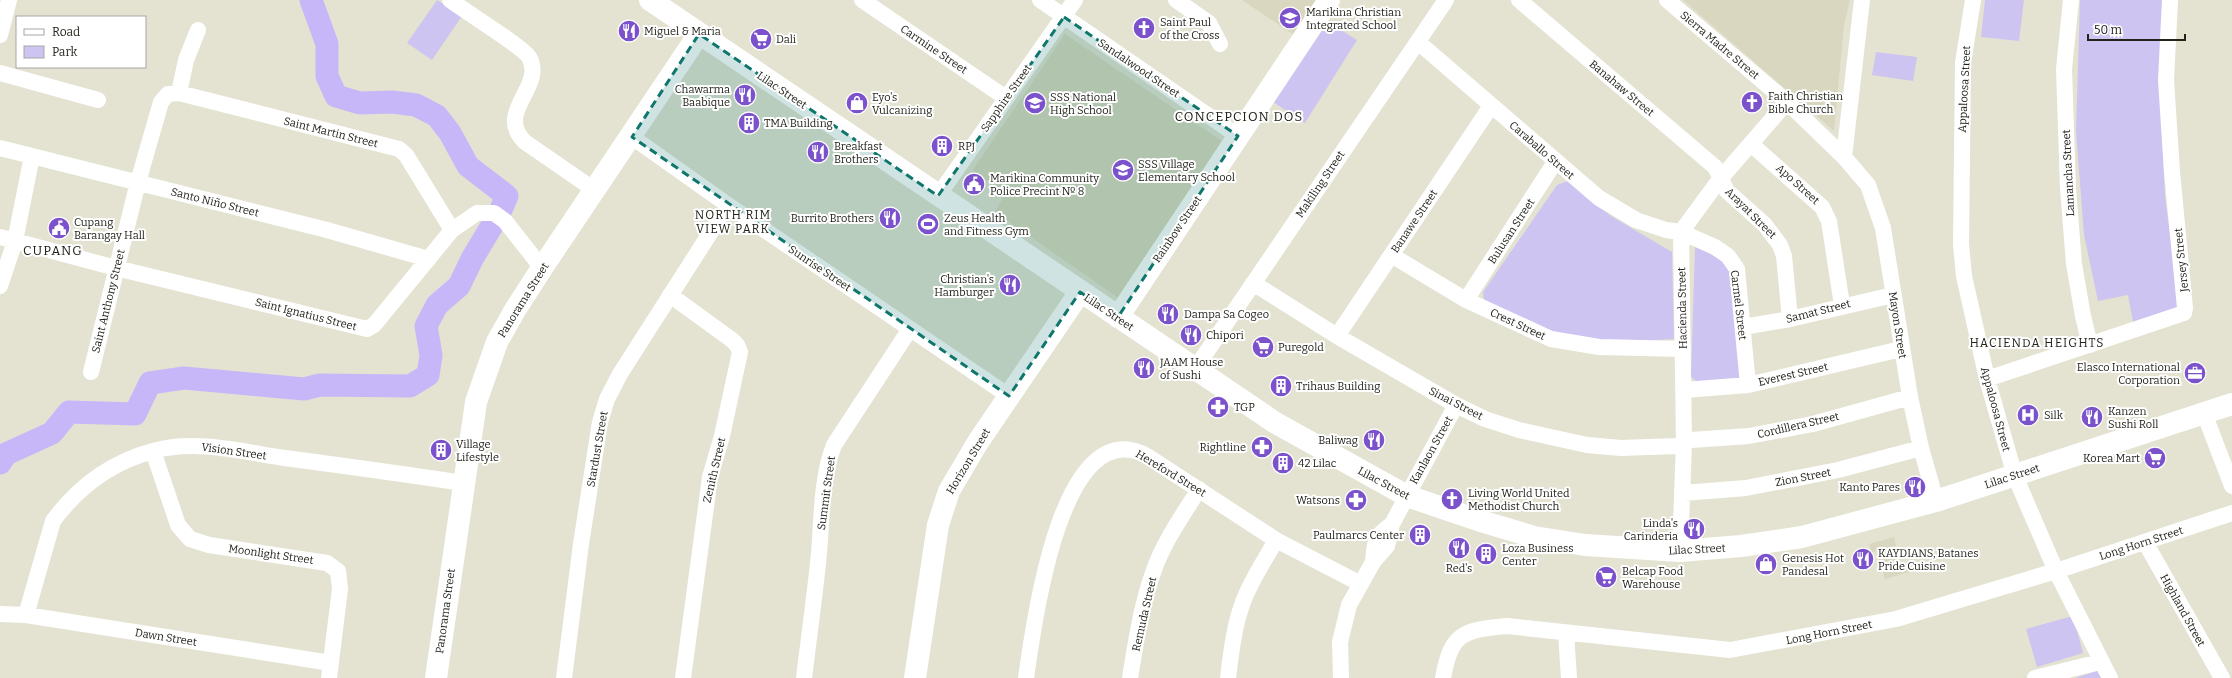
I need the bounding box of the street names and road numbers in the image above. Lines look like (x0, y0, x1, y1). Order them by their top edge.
street label: Sierra Madre Street (1678, 9, 1762, 82)
street label: Carmine Street (898, 22, 970, 77)
street label: Sandalwood Street (1095, 36, 1182, 101)
street label: Appaloosa Street (1956, 45, 1973, 133)
street label: Banahaw Street (1587, 58, 1657, 119)
street label: Sapphire Street (978, 62, 1035, 135)
street label: Lilac Street (754, 69, 809, 112)
street label: Saint Martin Street (282, 114, 379, 150)
street label: Caraballo Street (1507, 119, 1577, 182)
street label: Lamancha Street (2060, 129, 2077, 217)
street label: Makiling Street (1293, 148, 1348, 220)
street label: Apo Street (1773, 162, 1822, 207)
street label: Santo Niño Street (170, 185, 260, 220)
street label: Arayat Street (1722, 185, 1779, 242)
street label: Banawe Street (1388, 187, 1440, 255)
street label: Rainbow Street (1150, 193, 1205, 265)
street label: Bulusan Street (1485, 196, 1537, 266)
street label: Jersey Street (2172, 227, 2191, 294)
street label: Sunrise Street (786, 243, 854, 294)
street label: Saint Anthony Street (89, 248, 128, 354)
street label: Panorama Street (495, 260, 552, 340)
street label: Hacienda Street (1675, 267, 1690, 349)
street label: Carmel Street (1728, 269, 1749, 341)
street label: Lilac Street (1081, 291, 1136, 334)
street label: Mayon Street (1886, 291, 1909, 359)
street label: Saint Ignatius Street (254, 296, 358, 333)
street label: Samat Street (1784, 297, 1852, 326)
street label: Crest Street (1488, 306, 1548, 343)
street label: Everest Street (1757, 360, 1829, 389)
street label: Appaloosa Street (1978, 365, 2013, 453)
street label: Sinai Street (1427, 384, 1485, 423)
street label: Stardust Street (584, 410, 611, 488)
street label: Cordillera Street (1756, 410, 1840, 441)
street label: Kanlaon Street (1407, 414, 1456, 487)
street label: Horizon Street (944, 426, 993, 497)
street label: Zenith Street (701, 436, 728, 504)
street label: Vision Street (201, 441, 267, 462)
street label: Hereford Street (1133, 447, 1208, 500)
street label: Summit Street (815, 455, 838, 531)
street label: Lilac Street (1983, 461, 2041, 491)
street label: Lilac Street (1355, 464, 1412, 503)
street label: Zion Street (1774, 466, 1832, 489)
street label: Long Horn Street (2098, 524, 2185, 563)
street label: Moonlight Street (228, 542, 314, 567)
street label: Lilac Street (1668, 542, 1726, 557)
street label: Panorama Street (433, 568, 458, 655)
street label: Highland Street (2157, 572, 2208, 649)
street label: Remuda Street (1130, 576, 1159, 653)
street label: Long Horn Street (1785, 618, 1873, 647)
street label: Dawn Street (134, 626, 198, 649)

